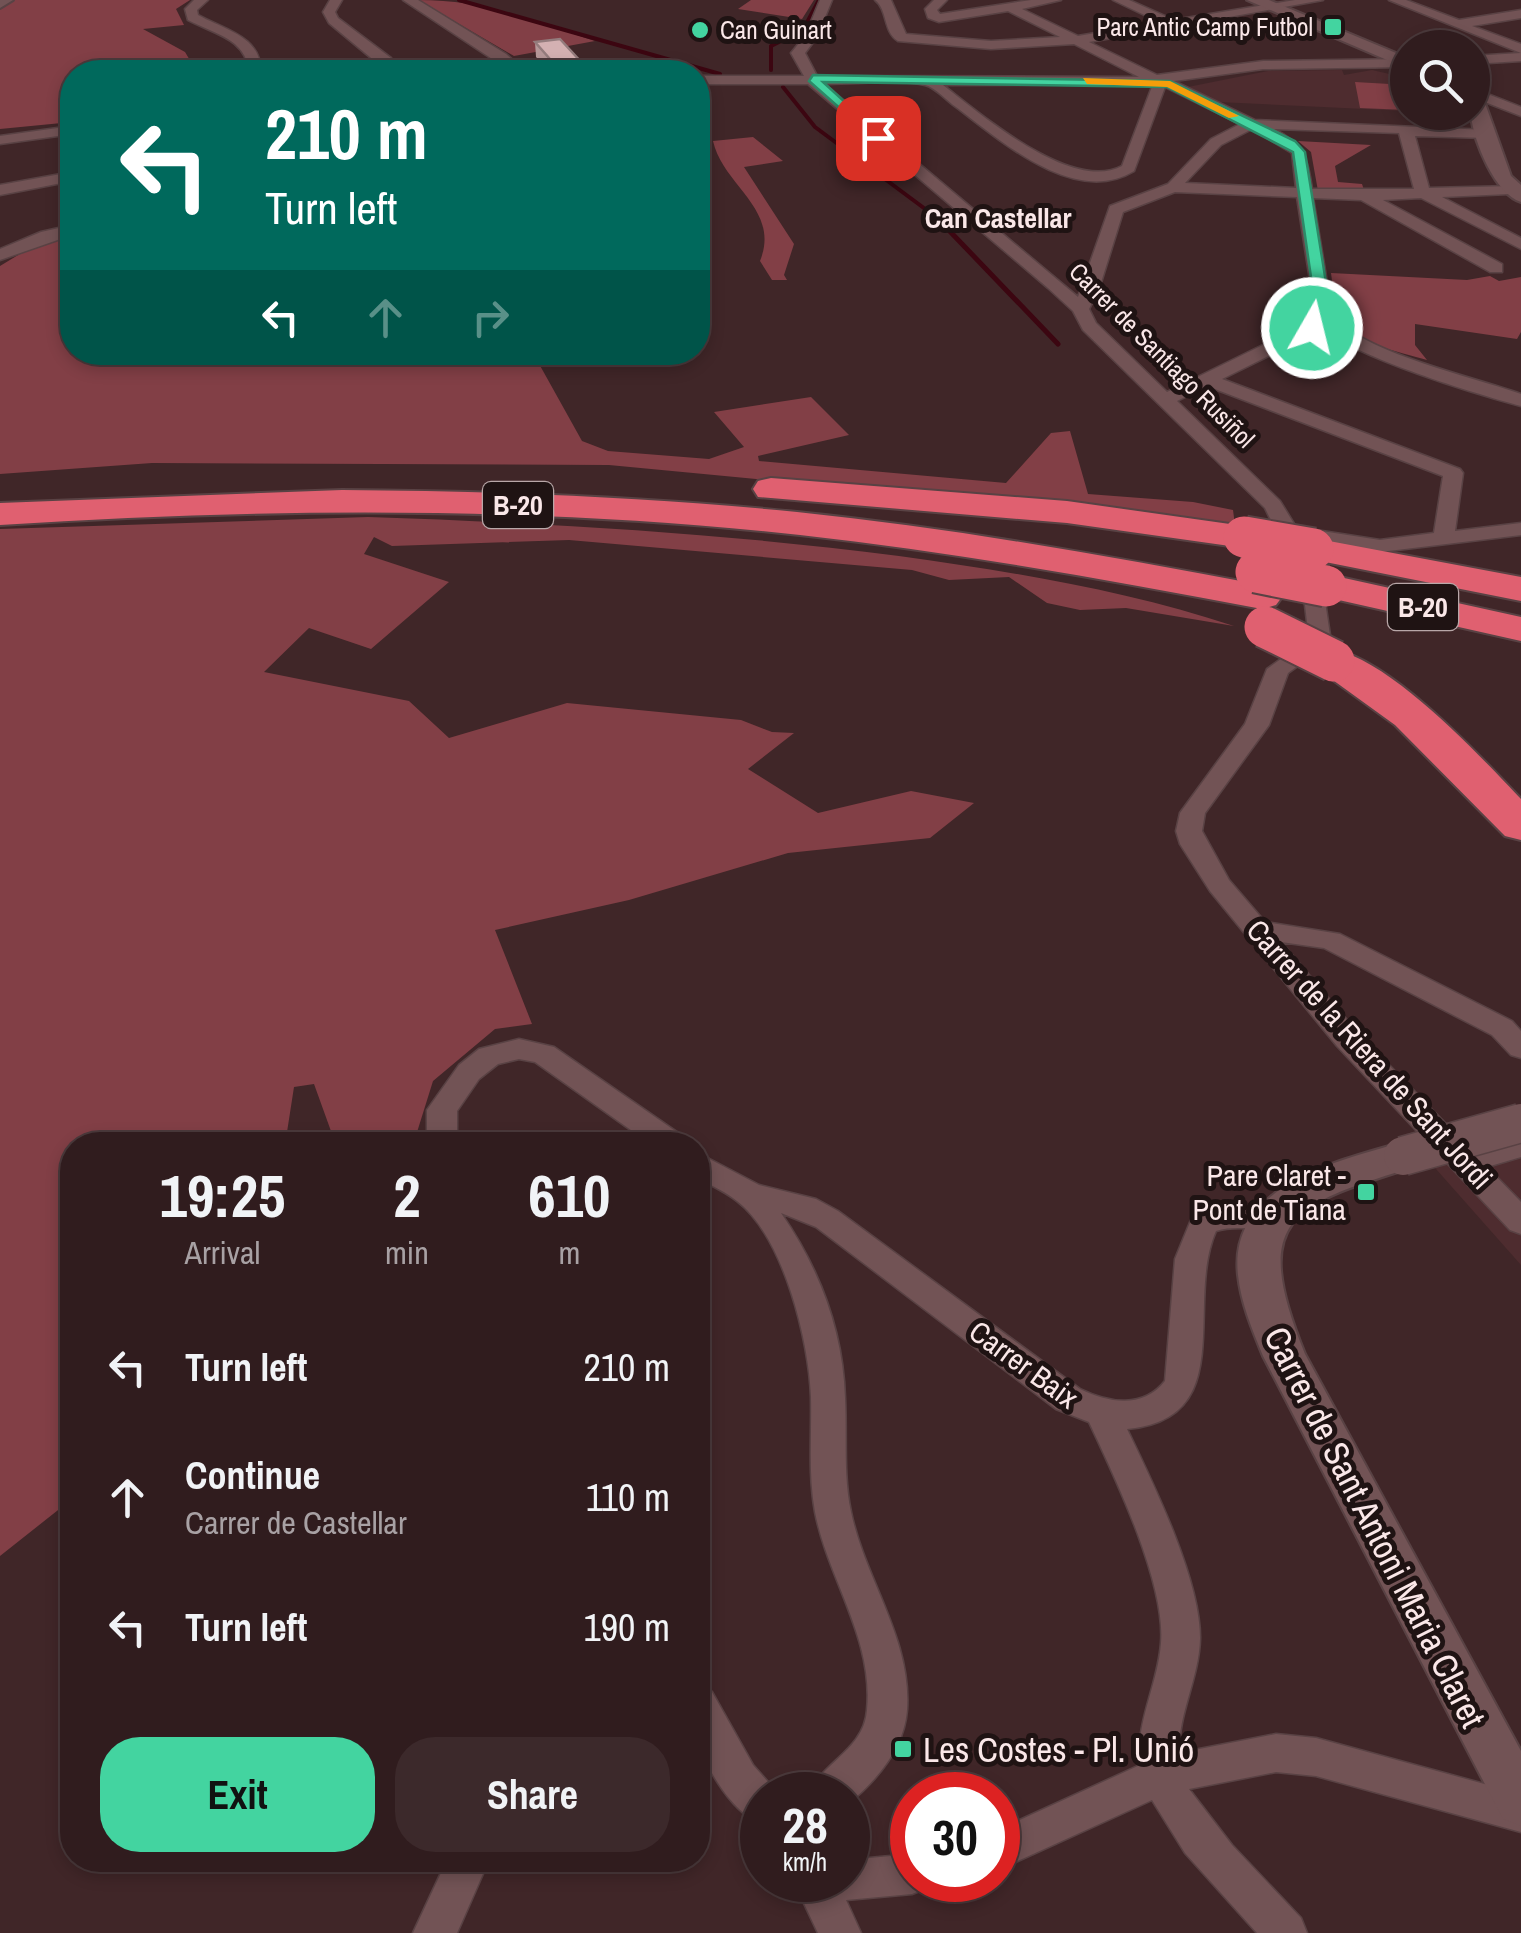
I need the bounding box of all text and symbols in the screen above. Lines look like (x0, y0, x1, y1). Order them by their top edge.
place label: Parc Antic Camp Futbol (1096, 10, 1313, 44)
place label: Can Guinart (720, 13, 832, 47)
marker: Parc Antic Camp Futbol (1322, 16, 1344, 38)
marker: Can Guinart (689, 19, 711, 41)
map controls (1390, 30, 1490, 130)
button: search (1390, 30, 1490, 130)
text: 210 m (265, 87, 428, 181)
pin (836, 96, 921, 181)
icon: left (100, 100, 230, 230)
icon: arrive (851, 111, 906, 166)
text: Turn left (265, 177, 397, 238)
district label: Can Castellar (925, 199, 1071, 237)
street label: Carrer de Santiago Rusiñol (1062, 255, 1262, 455)
position arrow (1260, 276, 1364, 380)
icon: left (253, 290, 308, 345)
icon: ahead (358, 290, 413, 345)
icon: right (463, 290, 518, 345)
road number: B-20 (483, 482, 553, 528)
road number: B-20 (1388, 584, 1458, 630)
street label: Carrer de la Riera de Sant Jordi (1238, 911, 1502, 1197)
text: 19:25 (160, 1155, 285, 1236)
text: 2 (393, 1155, 421, 1236)
text: 610 (528, 1155, 610, 1236)
place label: Pare Claret - Pont de Tiana (1192, 1155, 1346, 1229)
marker: Pare Claret - Pont de Tiana (1355, 1181, 1377, 1203)
text: Arrival (185, 1231, 260, 1274)
text: min (385, 1231, 429, 1274)
text: m (558, 1231, 580, 1274)
street label: Carrer Baix (961, 1311, 1087, 1418)
street label: Carrer de Sant Antoni Maria Claret (1253, 1319, 1497, 1735)
icon: left (100, 1340, 155, 1395)
text: Turn left (185, 1342, 307, 1393)
text: 210 m (583, 1342, 670, 1393)
text: Continue (185, 1450, 320, 1501)
icon: ahead (100, 1470, 155, 1525)
text: 110 m (586, 1472, 670, 1523)
text: Carrer de Castellar (185, 1501, 407, 1544)
icon: left (100, 1600, 155, 1655)
text: Turn left (185, 1602, 307, 1653)
text: 190 m (583, 1602, 670, 1653)
place label: Les Costes - Pl. Unió (923, 1726, 1194, 1773)
button: Exit (100, 1737, 375, 1852)
button: Share (395, 1737, 670, 1852)
marker: Les Costes - Pl. Unió (892, 1738, 914, 1760)
speed limit sign: 30 (890, 1772, 1020, 1902)
text: 28 (782, 1791, 828, 1859)
text: km/h (783, 1845, 827, 1879)

